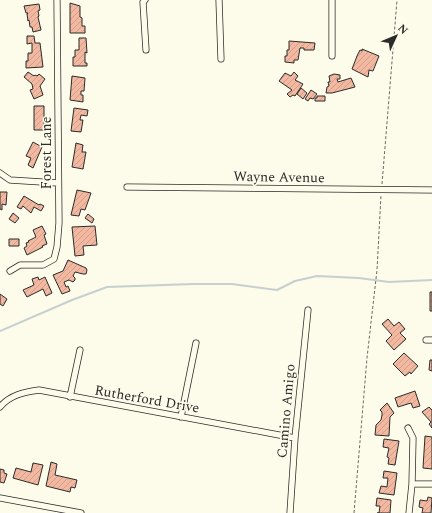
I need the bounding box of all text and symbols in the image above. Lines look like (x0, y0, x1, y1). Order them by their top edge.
north arrow (376, 16, 416, 56)
text: N (394, 20, 412, 39)
street label: Forest Lane (36, 116, 57, 190)
street label: Wayne Avenue (233, 166, 325, 188)
street label: Camino Amigo (271, 363, 301, 459)
street label: Rutherford Drive (93, 379, 201, 419)

